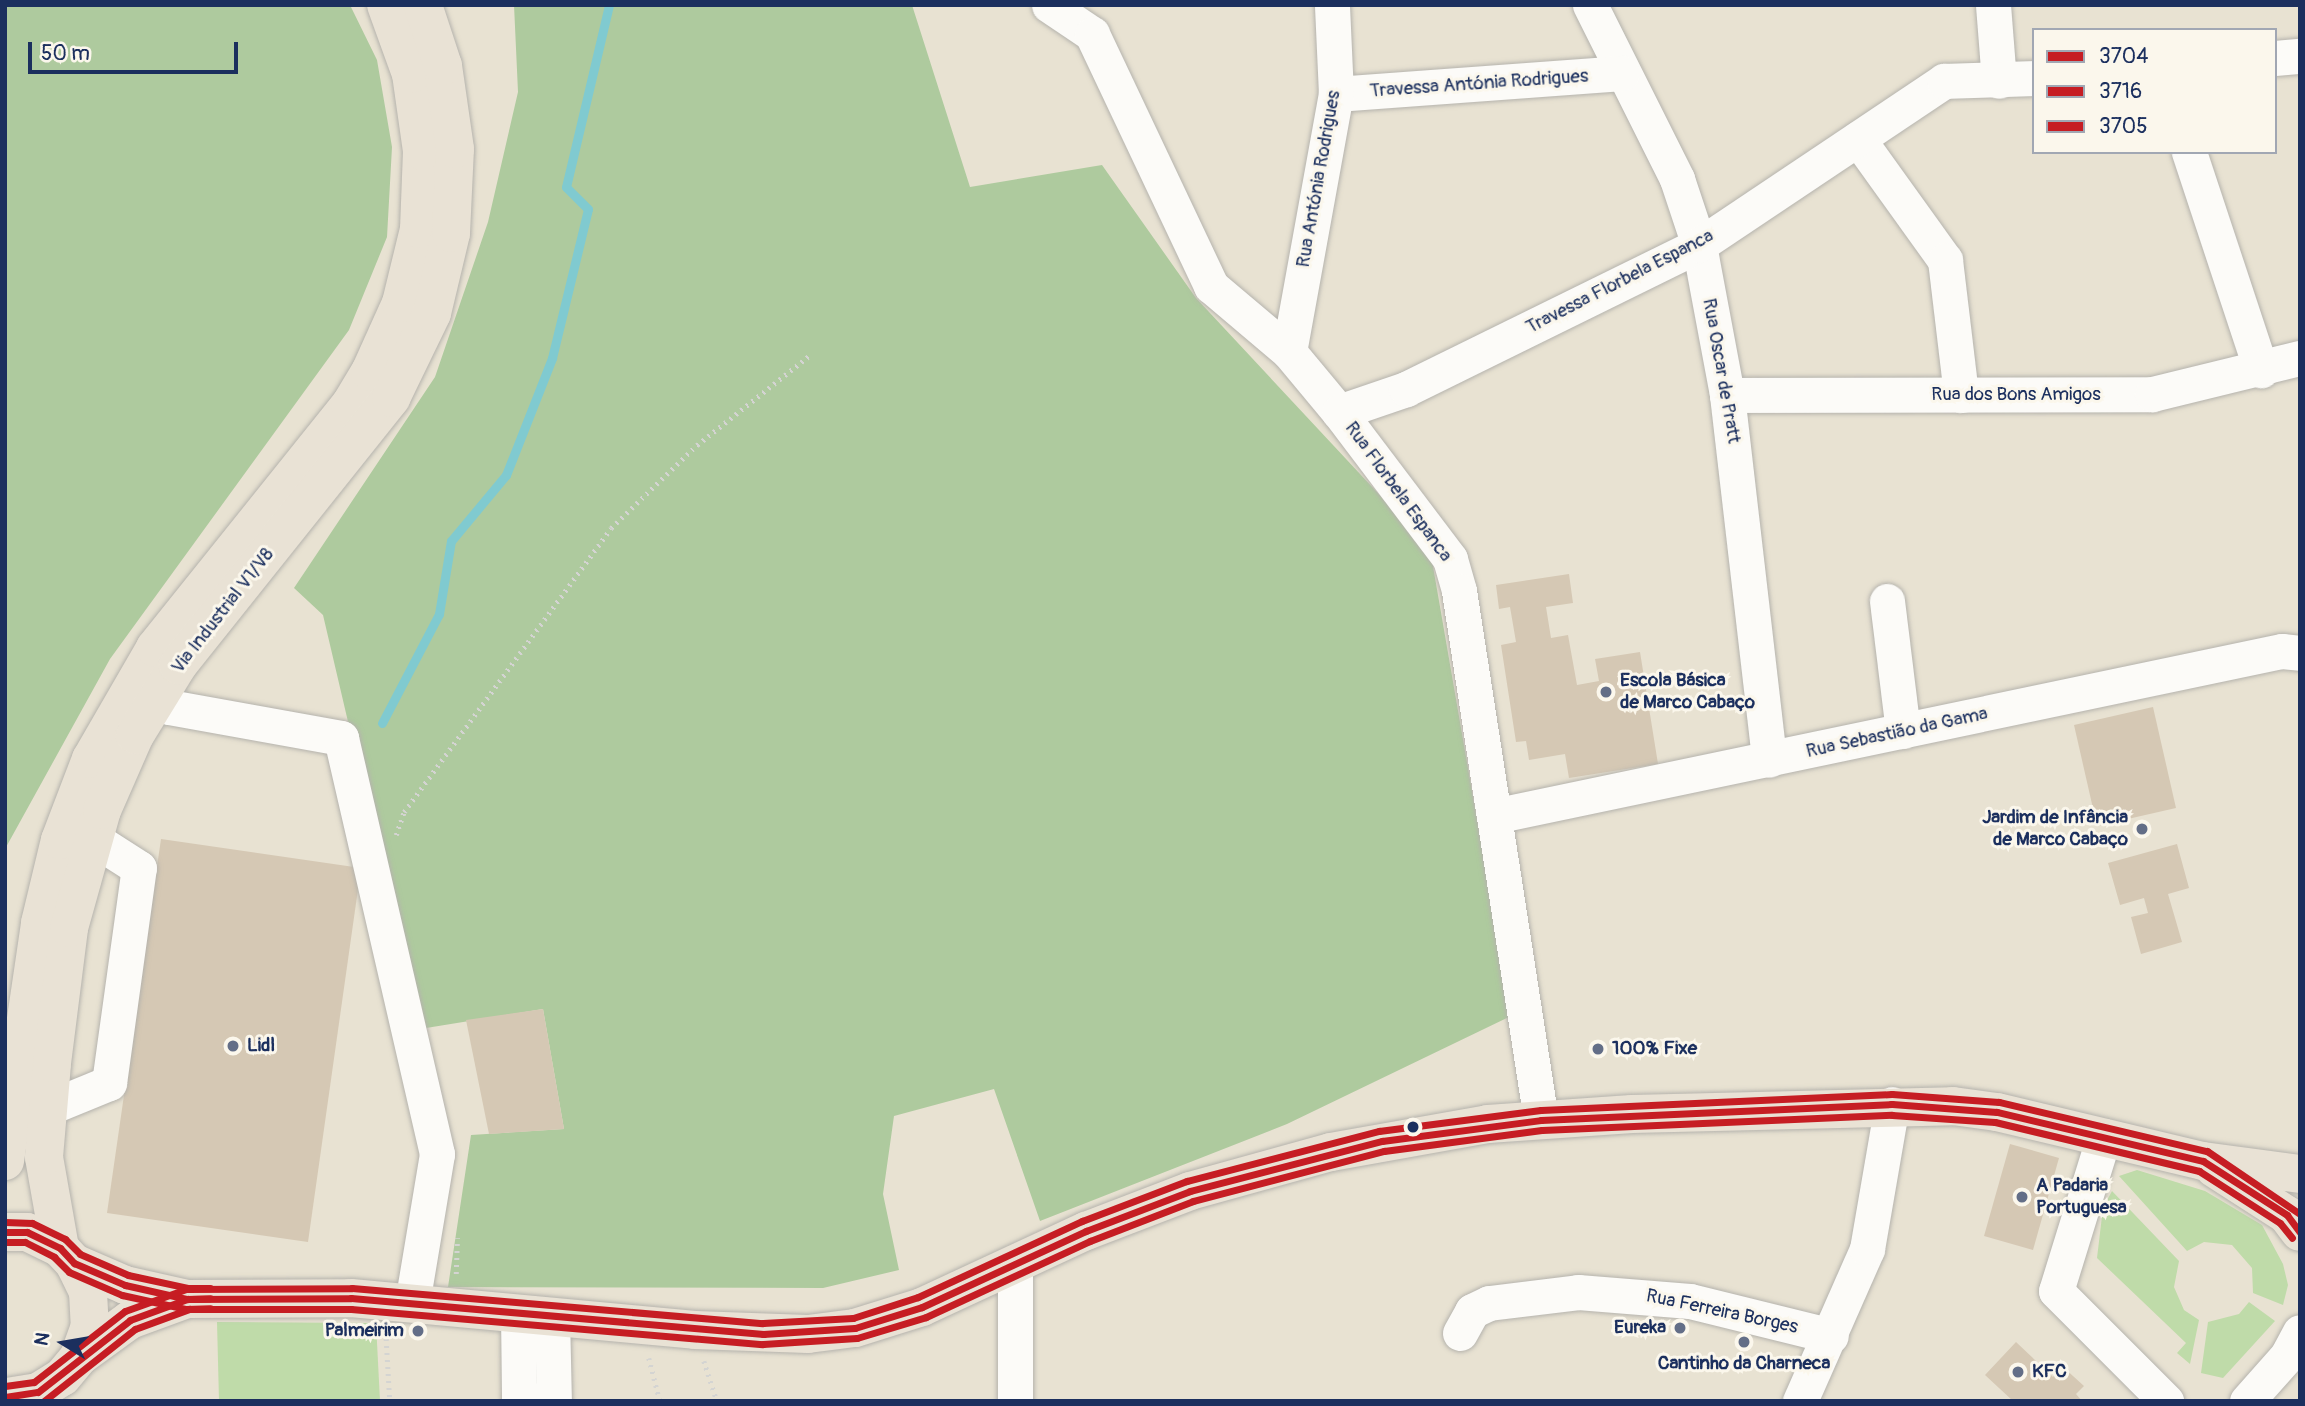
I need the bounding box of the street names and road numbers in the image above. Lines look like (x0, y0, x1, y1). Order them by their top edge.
street label: Travessa Antónia Rodrigues (1369, 65, 1589, 103)
street label: Rua Antónia Rodrigues (1292, 89, 1346, 269)
street label: Travessa Florbela Espanca (1522, 225, 1718, 339)
street label: Rua Oscar de Pratt (1697, 297, 1745, 445)
street label: Rua dos Bons Amigos (1931, 384, 2101, 406)
street label: Rua Florbela Espanca (1340, 418, 1456, 566)
street label: Via Industrial V1/V8 (167, 544, 279, 678)
street label: Rua Sebastião da Gama (1804, 703, 1990, 763)
street label: Rua Ferreira Borges (1644, 1285, 1800, 1339)

